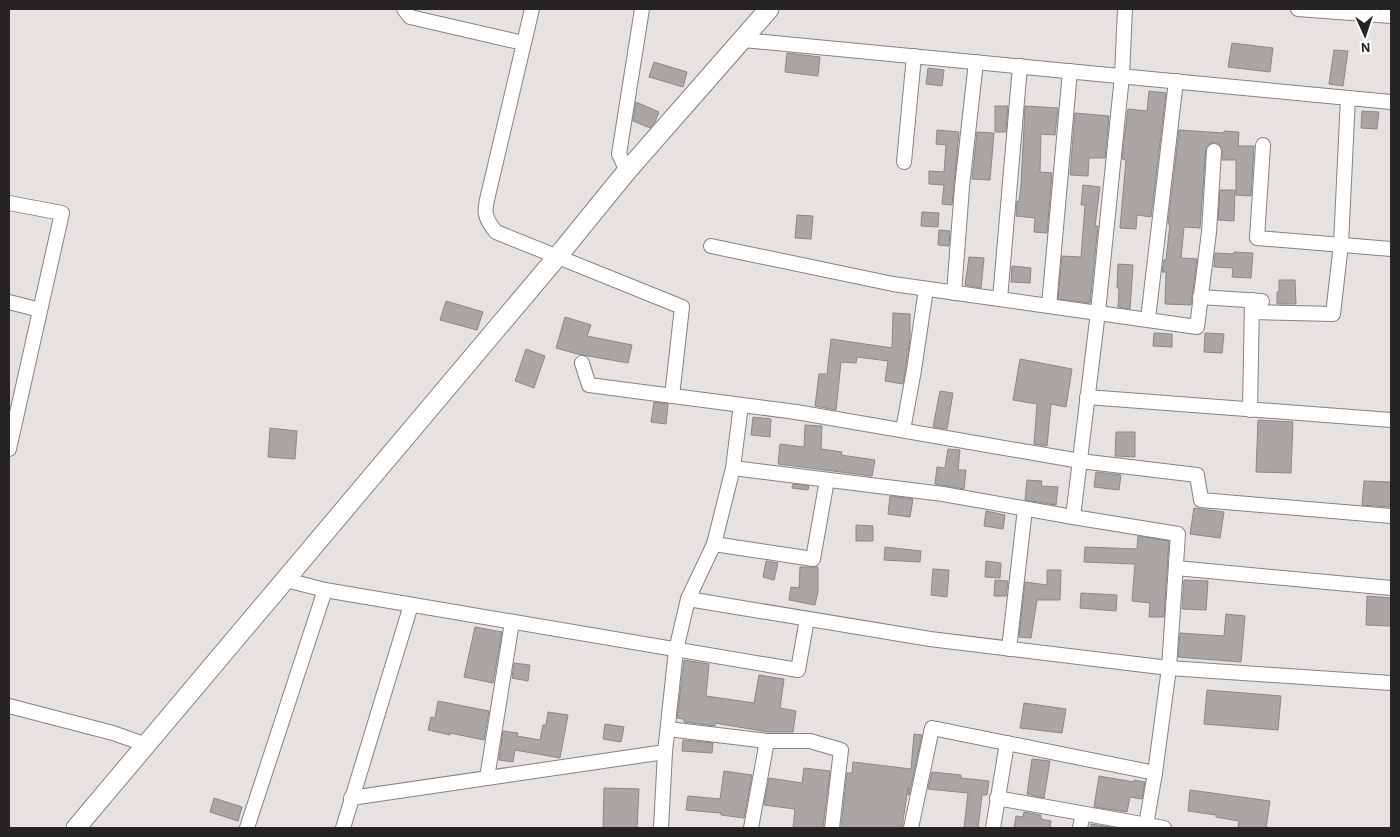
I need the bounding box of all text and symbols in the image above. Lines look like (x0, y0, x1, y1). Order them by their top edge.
north arrow (1340, 10, 1390, 60)
text: N (1360, 40, 1371, 54)

